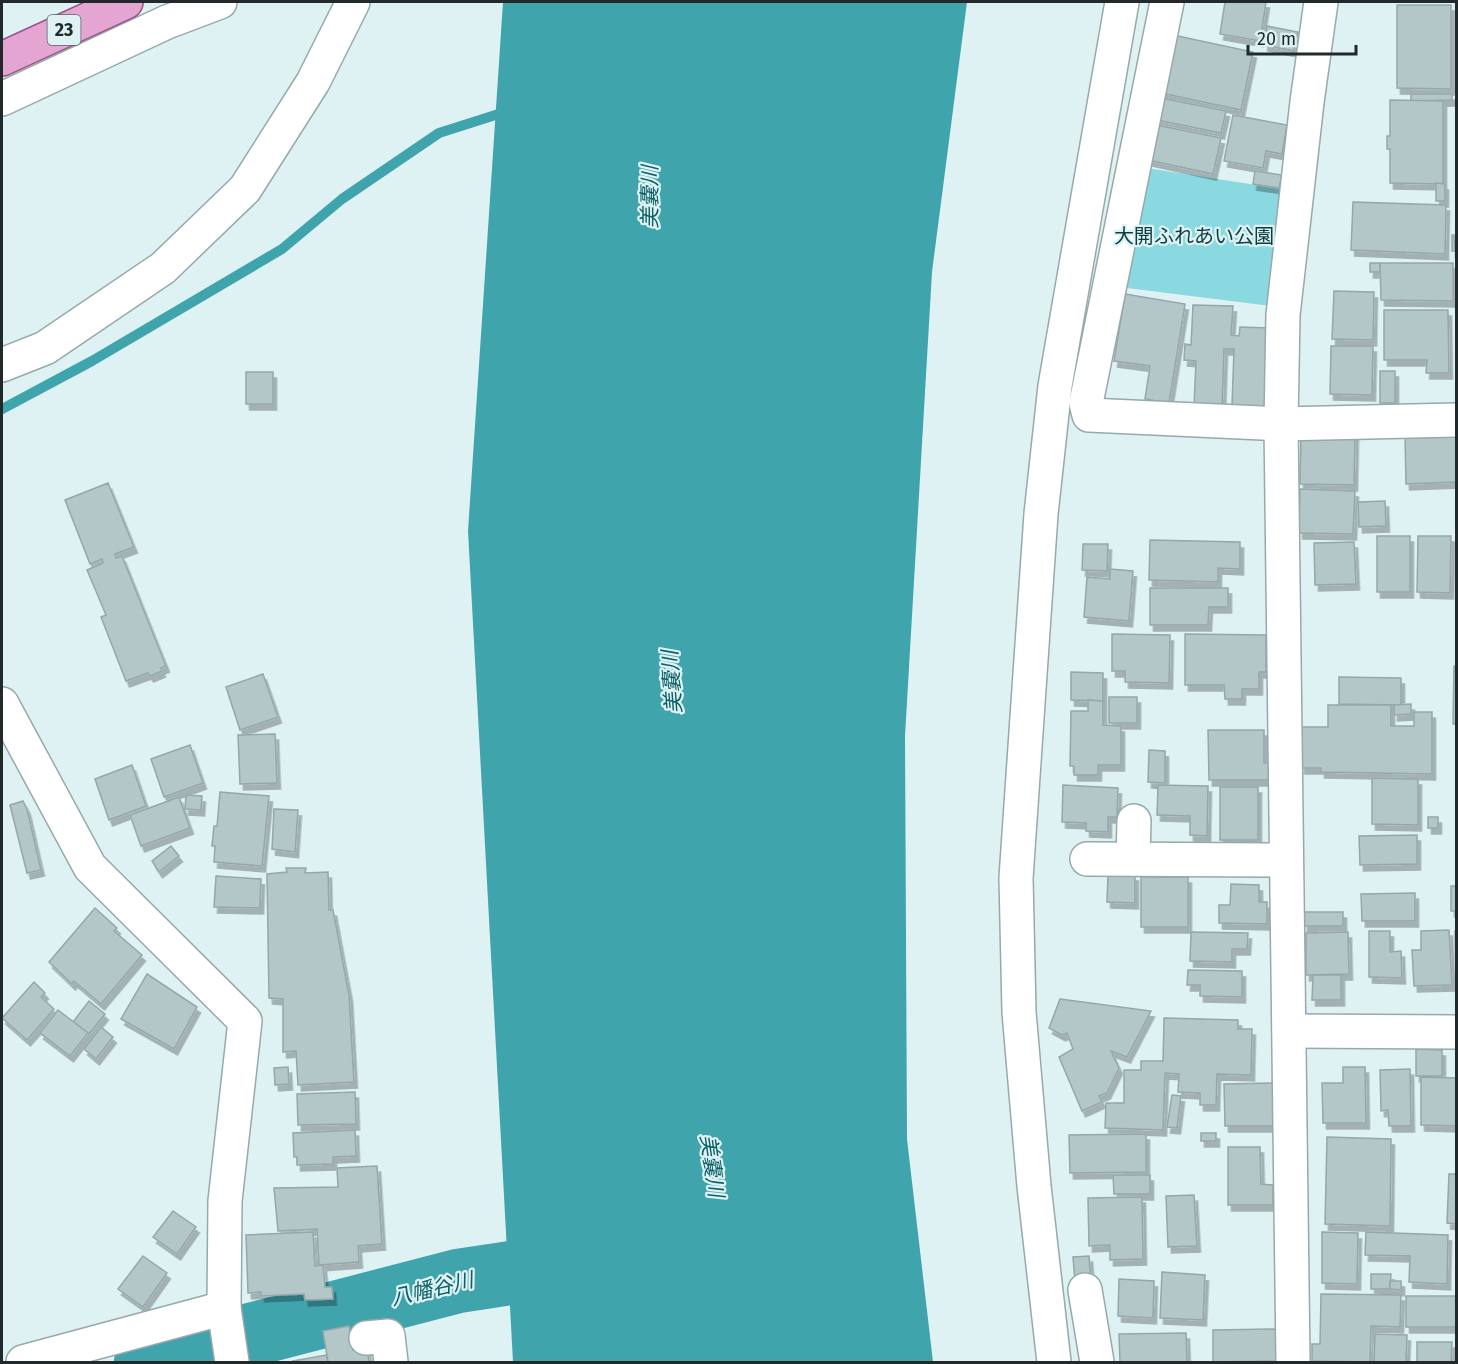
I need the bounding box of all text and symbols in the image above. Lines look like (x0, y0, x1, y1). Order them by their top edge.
road number: 23 (48, 15, 80, 45)
scale bar (1248, 18, 1356, 56)
text: 20 m (1257, 28, 1296, 50)
water label: 美嚢川 (637, 164, 663, 229)
park label: 大開ふれあい公園 (1114, 224, 1274, 248)
water label: 美嚢川 (657, 648, 687, 714)
water label: 美嚢川 (695, 1133, 730, 1201)
water label: 八幡谷川 (388, 1266, 478, 1311)

